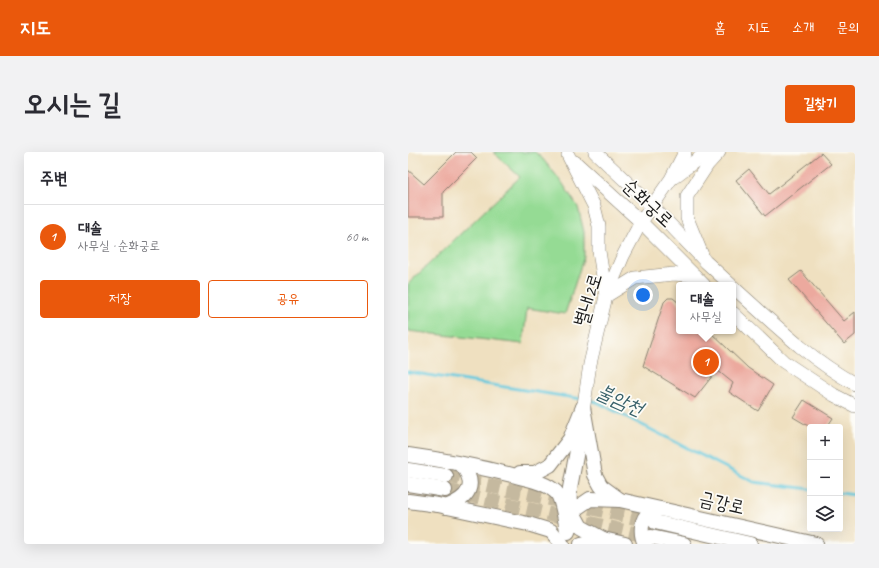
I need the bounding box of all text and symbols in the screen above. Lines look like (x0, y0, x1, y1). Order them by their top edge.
text: 지도 (20, 16, 51, 40)
text: 홈 (714, 19, 725, 36)
text: 지도 (747, 19, 770, 36)
text: 소개 (792, 19, 814, 36)
text: 문의 (836, 19, 859, 36)
button: 길찾기 (785, 85, 855, 123)
text: 오시는 길 (24, 86, 121, 121)
text: 주변 (40, 168, 67, 189)
street label: 순화궁로 (617, 173, 679, 233)
text: 대솔 (78, 219, 102, 238)
text: 1 (50, 229, 56, 245)
text: 60 m (346, 229, 368, 245)
text: 사무실 · 순화궁로 (78, 238, 160, 254)
street label: 별내2로 (569, 270, 607, 330)
button: 저장 (40, 280, 200, 318)
button: 공유 (208, 280, 368, 318)
popup (676, 282, 736, 334)
your location (633, 285, 653, 305)
text: 대솔 (690, 290, 714, 309)
text: 사무실 (690, 309, 722, 325)
pin: 1 (693, 347, 719, 377)
water label: 불암천 (593, 379, 649, 422)
map controls (807, 424, 843, 532)
button: + (807, 424, 843, 460)
button: − (807, 460, 843, 496)
street label: 금강로 (697, 486, 747, 520)
button: layers (807, 496, 843, 532)

